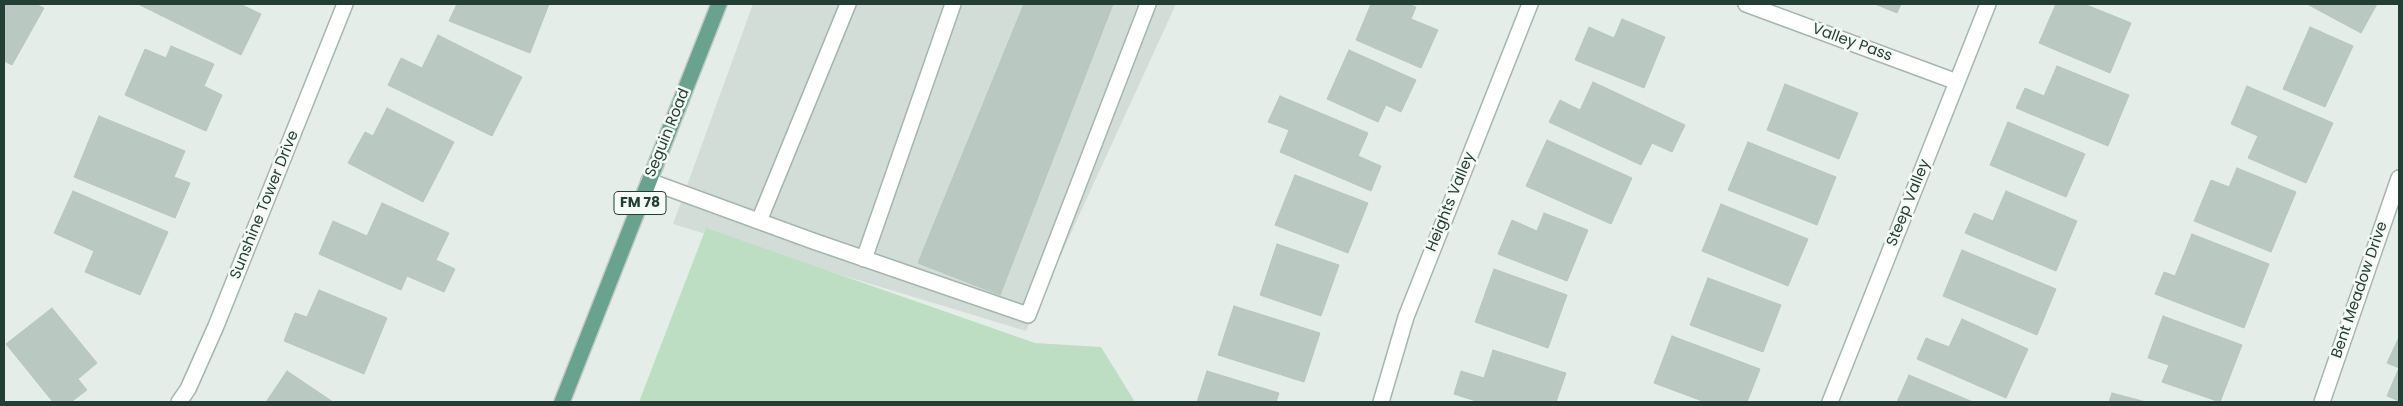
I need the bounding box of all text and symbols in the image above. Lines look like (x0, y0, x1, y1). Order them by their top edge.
street label: Valley Pass (1810, 20, 1894, 66)
street label: Seguin Road (642, 86, 694, 180)
street label: Sunshine Tower Drive (227, 128, 303, 282)
street label: Heights Valley (1423, 150, 1479, 254)
street label: Steep Valley (1883, 157, 1935, 249)
road number: FM 78 (614, 192, 666, 214)
street label: Bent Meadow Drive (2328, 219, 2392, 361)

